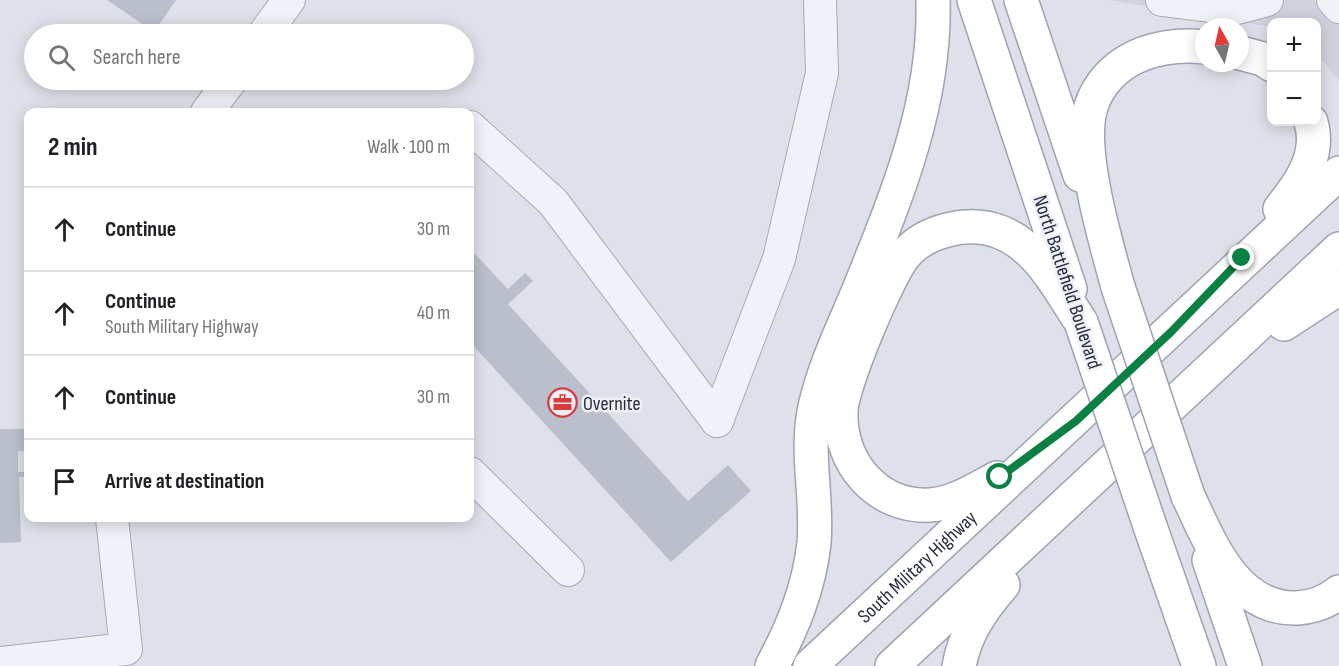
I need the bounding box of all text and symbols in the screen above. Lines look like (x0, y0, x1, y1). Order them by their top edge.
north arrow (1195, 18, 1249, 72)
map controls (1267, 18, 1321, 126)
button: + (1267, 18, 1321, 72)
search box (24, 24, 474, 90)
icon: search (45, 41, 78, 74)
text: Search here (93, 44, 180, 71)
button: − (1267, 72, 1321, 126)
text: 2 min (48, 132, 98, 163)
text: Walk · 100 m (367, 135, 450, 159)
street label: North Battlefield Boulevard (1028, 193, 1106, 372)
icon: ahead (48, 213, 81, 246)
text: Continue (105, 216, 176, 243)
text: 30 m (417, 217, 450, 241)
route end (1228, 244, 1254, 270)
text: Continue (105, 288, 176, 315)
icon: ahead (48, 297, 81, 330)
text: 40 m (417, 301, 450, 325)
text: South Military Highway (105, 315, 259, 339)
icon: ahead (48, 381, 81, 414)
text: Continue (105, 384, 176, 411)
text: 30 m (417, 385, 450, 409)
office icon: Overnite (546, 387, 578, 419)
place label: Overnite (583, 392, 640, 416)
route start (986, 463, 1012, 489)
icon: arrive (48, 465, 81, 498)
text: Arrive at destination (105, 468, 264, 495)
street label: South Military Highway (853, 506, 982, 628)

